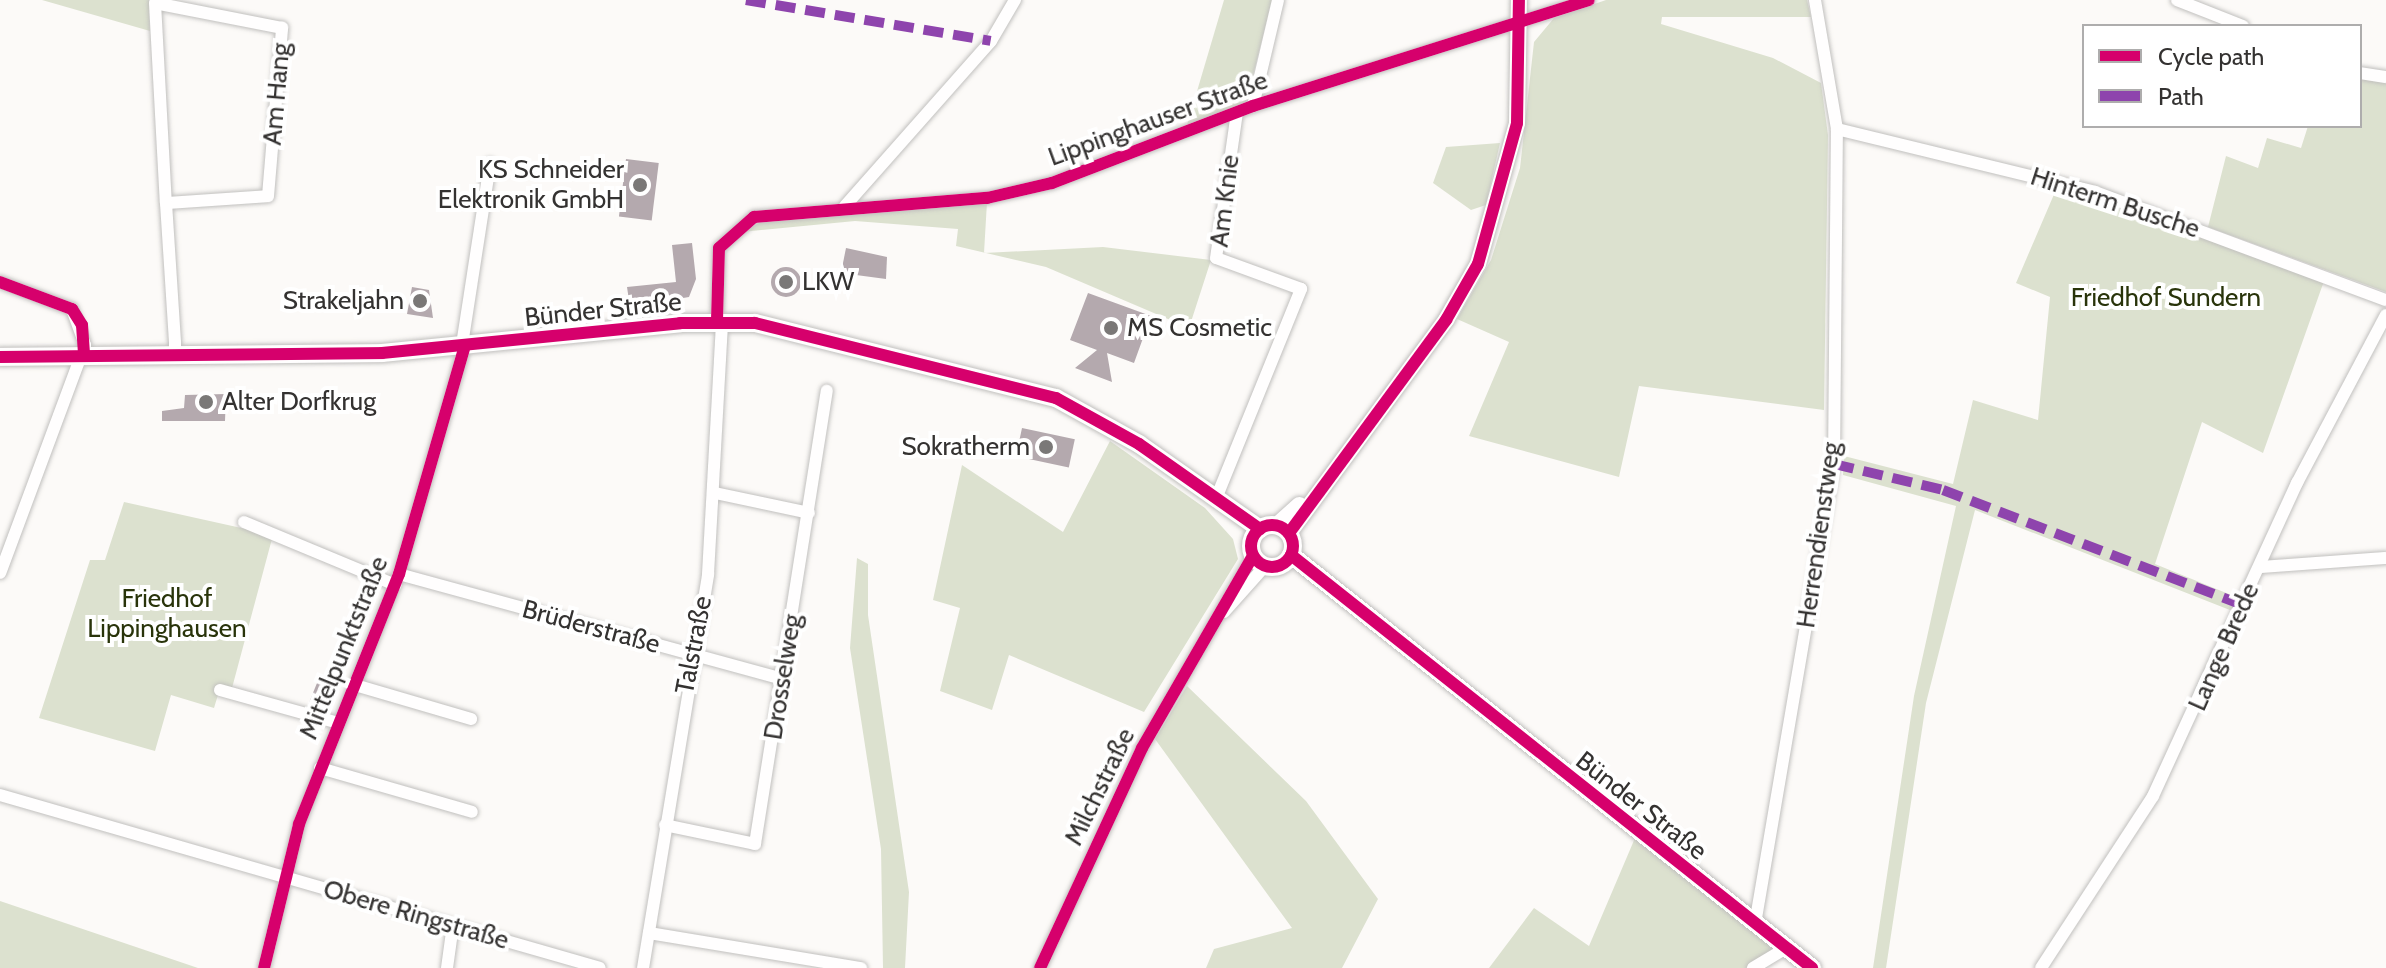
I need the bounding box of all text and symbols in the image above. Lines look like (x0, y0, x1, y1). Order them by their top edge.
legend (2082, 24, 2362, 128)
street label: Am Hang (257, 41, 297, 147)
text: Cycle path (2158, 42, 2264, 71)
street label: Lippinghauser Straße (1044, 65, 1272, 173)
text: Path (2158, 82, 2204, 111)
street label: Am Knie (1204, 153, 1246, 249)
place label: KS Schneider Elektronik GmbH (438, 154, 624, 216)
street label: Hinterm Busche (2027, 161, 2203, 245)
marker: KS Schneider Elektronik GmbH (631, 176, 649, 194)
place label: LKW (802, 266, 854, 298)
marker: LKW (777, 273, 795, 291)
park label: Friedhof Sundern (2071, 282, 2261, 314)
place label: Strakeljahn (283, 285, 404, 317)
street label: Bünder Straße (523, 286, 683, 334)
marker: Strakeljahn (411, 292, 429, 310)
place label: MS Cosmetic (1127, 312, 1272, 344)
marker: MS Cosmetic (1102, 319, 1120, 337)
place label: Alter Dorfkrug (222, 386, 376, 418)
marker: Alter Dorfkrug (197, 393, 215, 411)
place label: Sokratherm (901, 431, 1030, 463)
marker: Sokratherm (1037, 438, 1055, 456)
street label: Herrendienstweg (1791, 440, 1847, 630)
street label: Mittelpunktstraße (293, 552, 395, 744)
street label: Lange Brede (2182, 578, 2266, 716)
park label: Friedhof Lippinghausen (87, 583, 247, 644)
street label: Talstraße (669, 593, 719, 697)
street label: Brüderstraße (519, 594, 663, 660)
street label: Drosselweg (758, 612, 808, 742)
street label: Milchstraße (1058, 723, 1142, 851)
street label: Bünder Straße (1569, 745, 1713, 867)
street label: Obere Ringstraße (320, 874, 512, 956)

